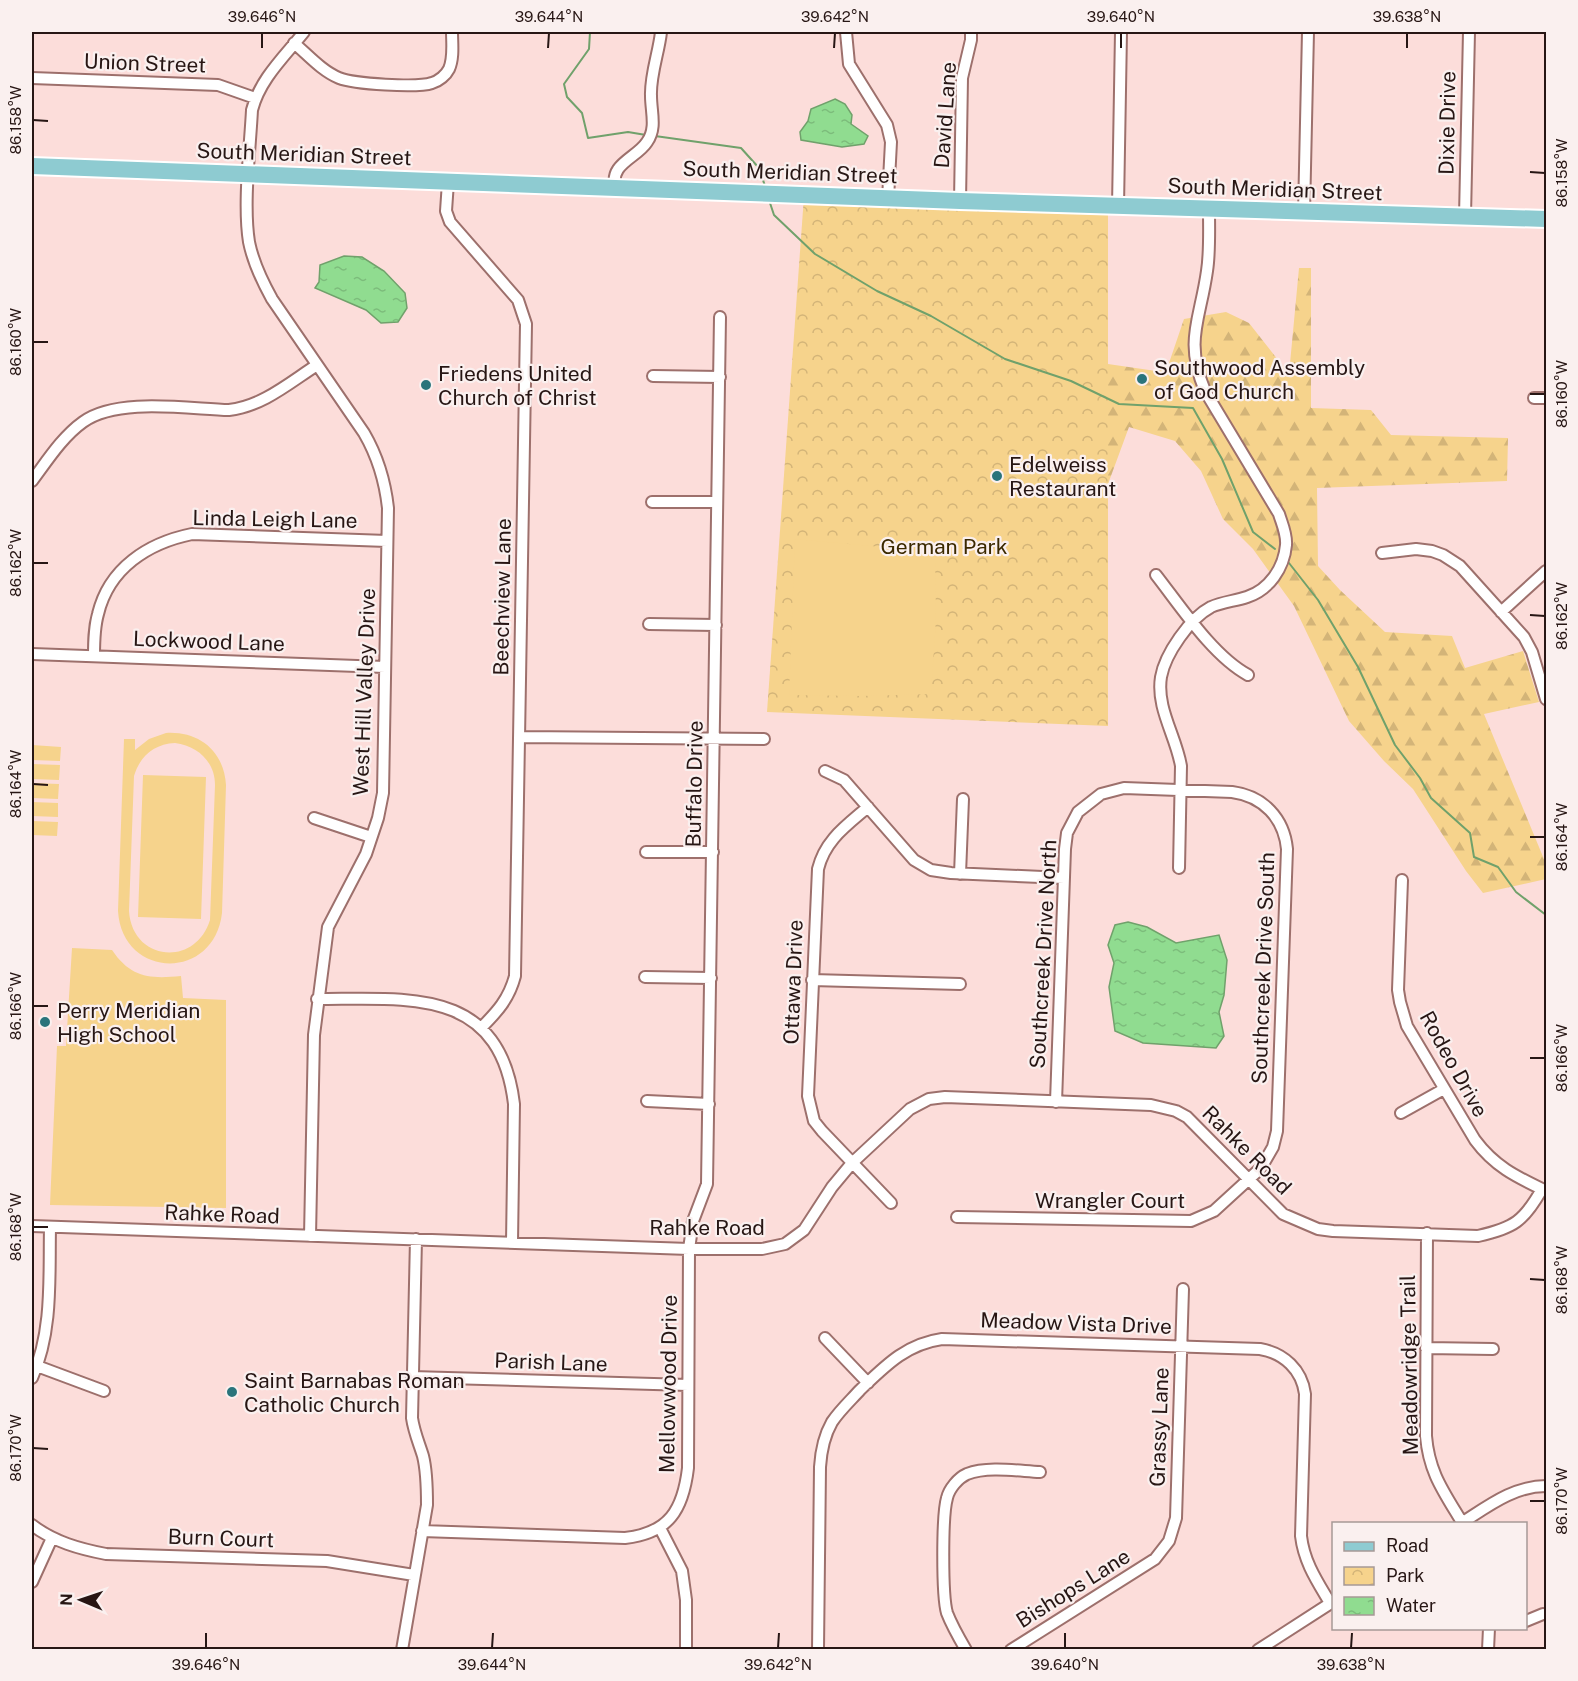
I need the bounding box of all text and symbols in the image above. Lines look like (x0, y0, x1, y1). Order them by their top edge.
text: 39.646°N (228, 8, 296, 25)
text: 39.644°N (515, 8, 583, 25)
text: 39.642°N (801, 8, 869, 25)
text: 39.640°N (1087, 8, 1155, 25)
text: 39.638°N (1373, 8, 1441, 25)
street label: Union Street (83, 48, 207, 78)
street label: David Lane (929, 61, 961, 169)
street label: Dixie Drive (1434, 71, 1460, 175)
text: 86.158°W (7, 86, 24, 155)
street label: South Meridian Street (196, 138, 412, 170)
text: 86.158°W (1553, 139, 1570, 208)
street label: South Meridian Street (682, 156, 898, 188)
street label: South Meridian Street (1167, 173, 1383, 205)
text: 86.160°W (7, 308, 24, 376)
place label: Southwood Assembly of God Church (1154, 355, 1365, 404)
text: 86.160°W (1553, 360, 1570, 428)
place label: Friedens United Church of Christ (438, 361, 597, 410)
marker: Southwood Assembly of God Church (1135, 372, 1149, 386)
marker: Friedens United Church of Christ (419, 378, 433, 392)
place label: Edelweiss Restaurant (1009, 452, 1116, 501)
marker: Edelweiss Restaurant (990, 469, 1004, 483)
street label: Linda Leigh Lane (192, 505, 358, 533)
street label: Beechview Lane (488, 518, 516, 676)
text: 86.162°W (7, 529, 24, 597)
park label: German Park (880, 534, 1008, 559)
text: 86.162°W (1553, 582, 1570, 650)
street label: West Hill Valley Drive (348, 588, 380, 796)
street label: Lockwood Lane (133, 626, 285, 656)
street label: Buffalo Drive (680, 720, 708, 848)
text: 86.164°W (7, 750, 24, 818)
text: 86.164°W (1553, 803, 1570, 871)
street label: Southcreek Drive North (1025, 839, 1061, 1069)
street label: Southcreek Drive South (1246, 852, 1280, 1084)
street label: Ottawa Drive (778, 919, 808, 1045)
text: 86.166°W (7, 972, 24, 1040)
place label: Perry Meridian High School (57, 998, 200, 1047)
street label: Rodeo Drive (1415, 1007, 1493, 1121)
marker: Perry Meridian High School (38, 1015, 52, 1029)
text: 86.166°W (1553, 1024, 1570, 1092)
street label: Rahke Road (1197, 1100, 1297, 1200)
street label: Wrangler Court (1035, 1188, 1185, 1213)
text: 86.168°W (7, 1193, 24, 1261)
street label: Rahke Road (164, 1199, 280, 1229)
street label: Rahke Road (649, 1215, 765, 1240)
text: 86.168°W (1553, 1246, 1570, 1314)
street label: Meadowridge Trail (1395, 1274, 1423, 1456)
street label: Mellowwood Drive (654, 1295, 682, 1473)
street label: Meadow Vista Drive (980, 1307, 1172, 1339)
street label: Parish Lane (494, 1348, 608, 1376)
street label: Grassy Lane (1144, 1367, 1174, 1487)
place label: Saint Barnabas Roman Catholic Church (244, 1368, 465, 1417)
marker: Saint Barnabas Roman Catholic Church (225, 1385, 239, 1399)
text: 86.170°W (7, 1414, 24, 1482)
text: 86.170°W (1553, 1467, 1570, 1535)
legend (1332, 1522, 1527, 1630)
street label: Burn Court (167, 1524, 275, 1552)
text: Road (1386, 1535, 1429, 1556)
street label: Bishops Lane (1012, 1543, 1134, 1633)
text: Park (1386, 1565, 1424, 1586)
north arrow (51, 1570, 111, 1630)
text: N (57, 1593, 76, 1606)
text: Water (1386, 1595, 1436, 1616)
text: 39.646°N (172, 1656, 240, 1673)
text: 39.644°N (458, 1656, 526, 1673)
text: 39.642°N (744, 1656, 812, 1673)
text: 39.640°N (1031, 1656, 1099, 1673)
text: 39.638°N (1317, 1656, 1385, 1673)

